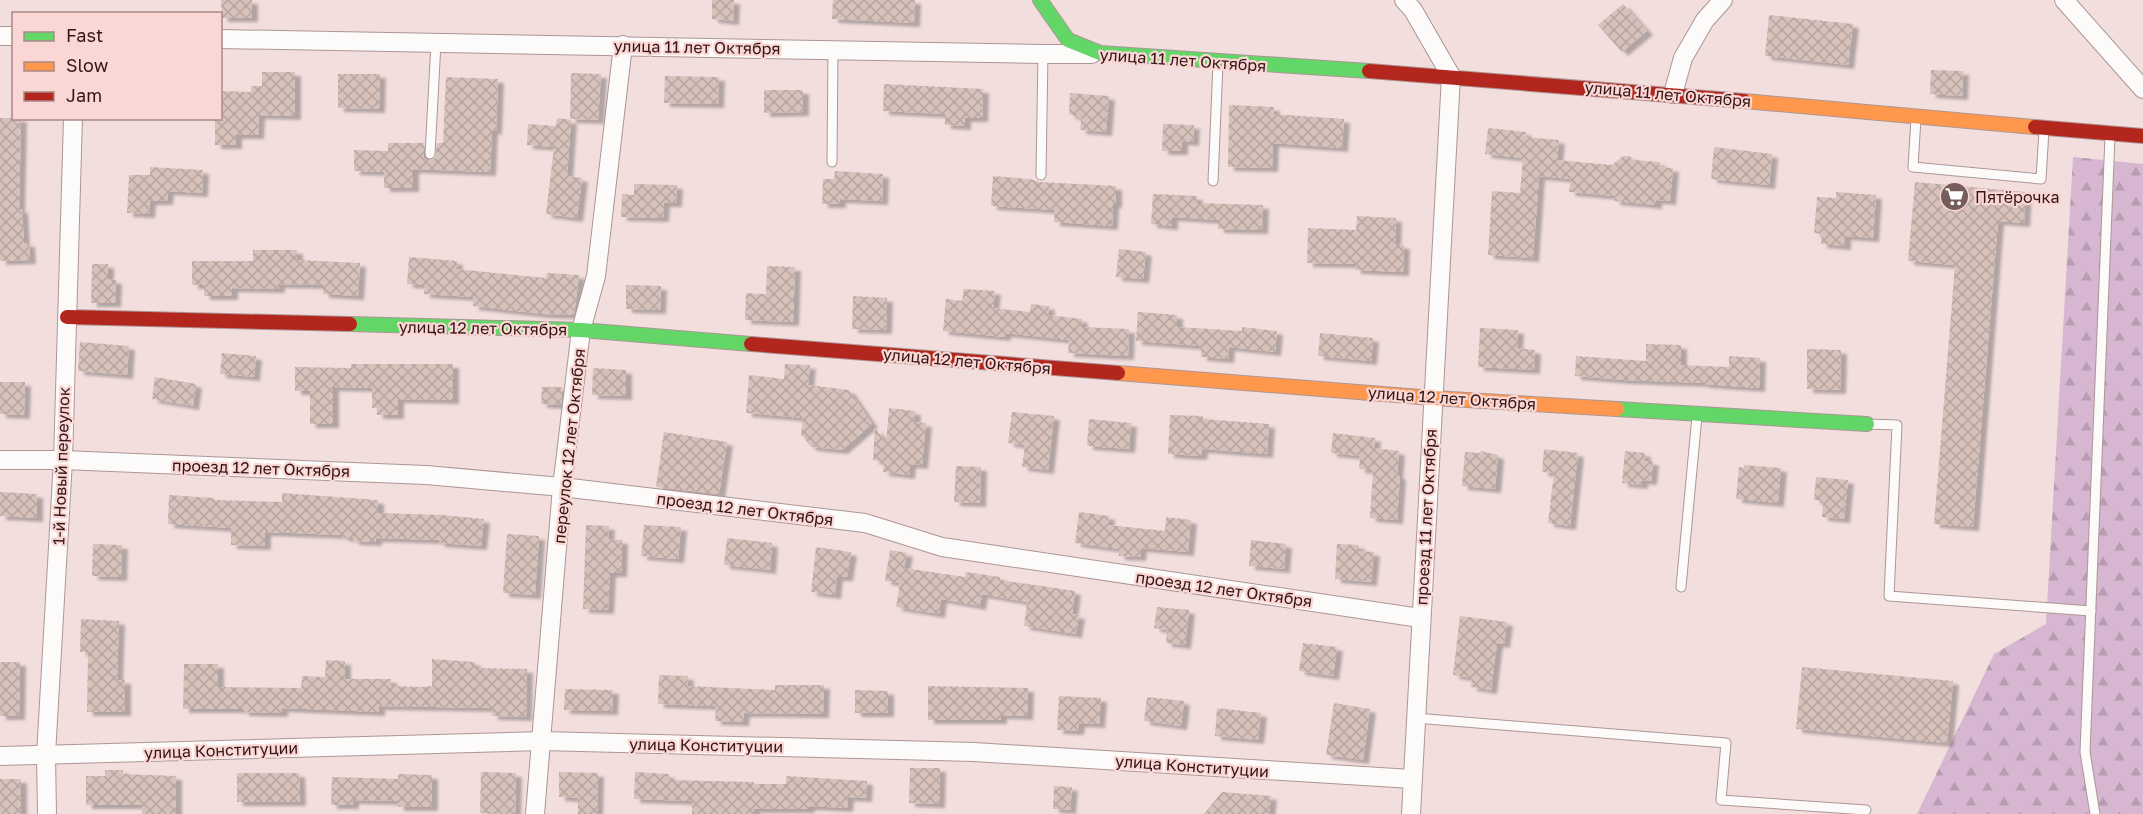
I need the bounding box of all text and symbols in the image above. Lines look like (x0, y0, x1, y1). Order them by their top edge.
legend (12, 12, 222, 120)
text: Fast (66, 24, 103, 46)
street label: улица 11 лет Октября (613, 36, 781, 58)
street label: улица 11 лет Октября (1099, 44, 1267, 76)
text: Slow (66, 54, 109, 76)
street label: улица 11 лет Октября (1584, 77, 1752, 111)
text: Jam (66, 84, 102, 106)
supermarket icon: Пятёрочка (1938, 181, 1970, 213)
place label: Пятёрочка (1975, 187, 2059, 207)
street label: улица 12 лет Октября (399, 317, 567, 339)
street label: улица 12 лет Октября (882, 344, 1052, 378)
street label: переулок 12 лет Октября (549, 347, 589, 545)
street label: улица 12 лет Октября (1367, 382, 1537, 414)
street label: 1-й Новый переулок (48, 387, 74, 545)
street label: проезд 11 лет Октября (1411, 428, 1441, 606)
street label: проезд 12 лет Октября (172, 455, 350, 481)
street label: проезд 12 лет Октября (655, 488, 835, 530)
street label: проезд 12 лет Октября (1134, 567, 1314, 611)
street label: улица Конституции (629, 734, 783, 756)
street label: улица Конституции (144, 737, 298, 763)
street label: улица Конституции (1114, 751, 1270, 781)

